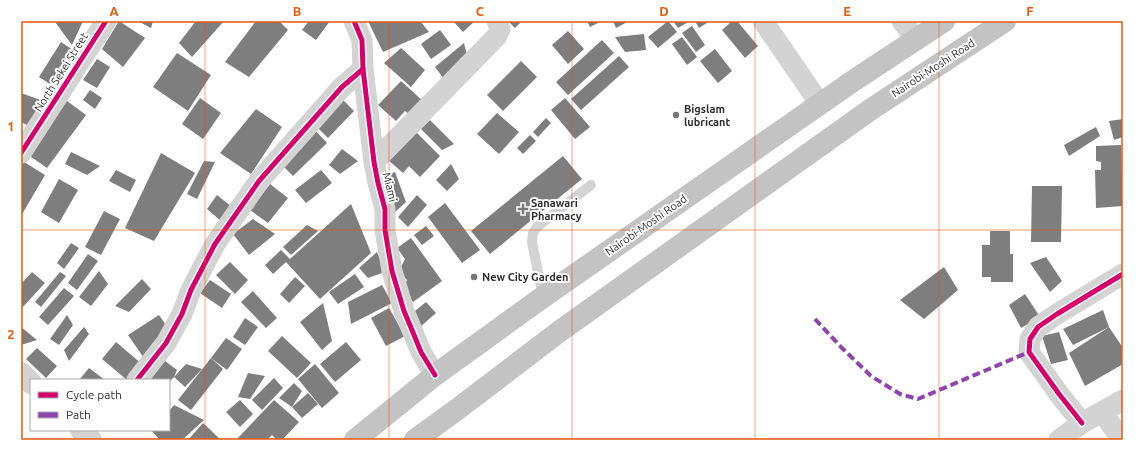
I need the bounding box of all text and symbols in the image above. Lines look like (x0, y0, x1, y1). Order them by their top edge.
text: A (109, 4, 119, 18)
text: B (293, 4, 302, 18)
text: C (476, 4, 485, 18)
text: D (659, 4, 669, 18)
text: E (843, 4, 851, 18)
text: F (1026, 4, 1034, 18)
street label: North Sekei Street (32, 30, 90, 114)
street label: Nairobi-Moshi Road (889, 37, 977, 99)
place label: Bigslam lubricant (684, 103, 731, 128)
marker: Bigslam lubricant (671, 110, 681, 120)
text: 1 (7, 119, 15, 133)
street label: Miami (381, 171, 399, 203)
street label: Nairobi-Moshi Road (603, 192, 689, 258)
place label: Sanawari Pharmacy (531, 197, 582, 222)
marker: Sanawari Pharmacy (518, 204, 528, 214)
place label: New City Garden (482, 271, 569, 283)
marker: New City Garden (469, 272, 479, 282)
text: 2 (7, 327, 15, 341)
legend (30, 379, 170, 431)
text: Cycle path (66, 388, 122, 401)
text: Path (66, 408, 91, 421)

